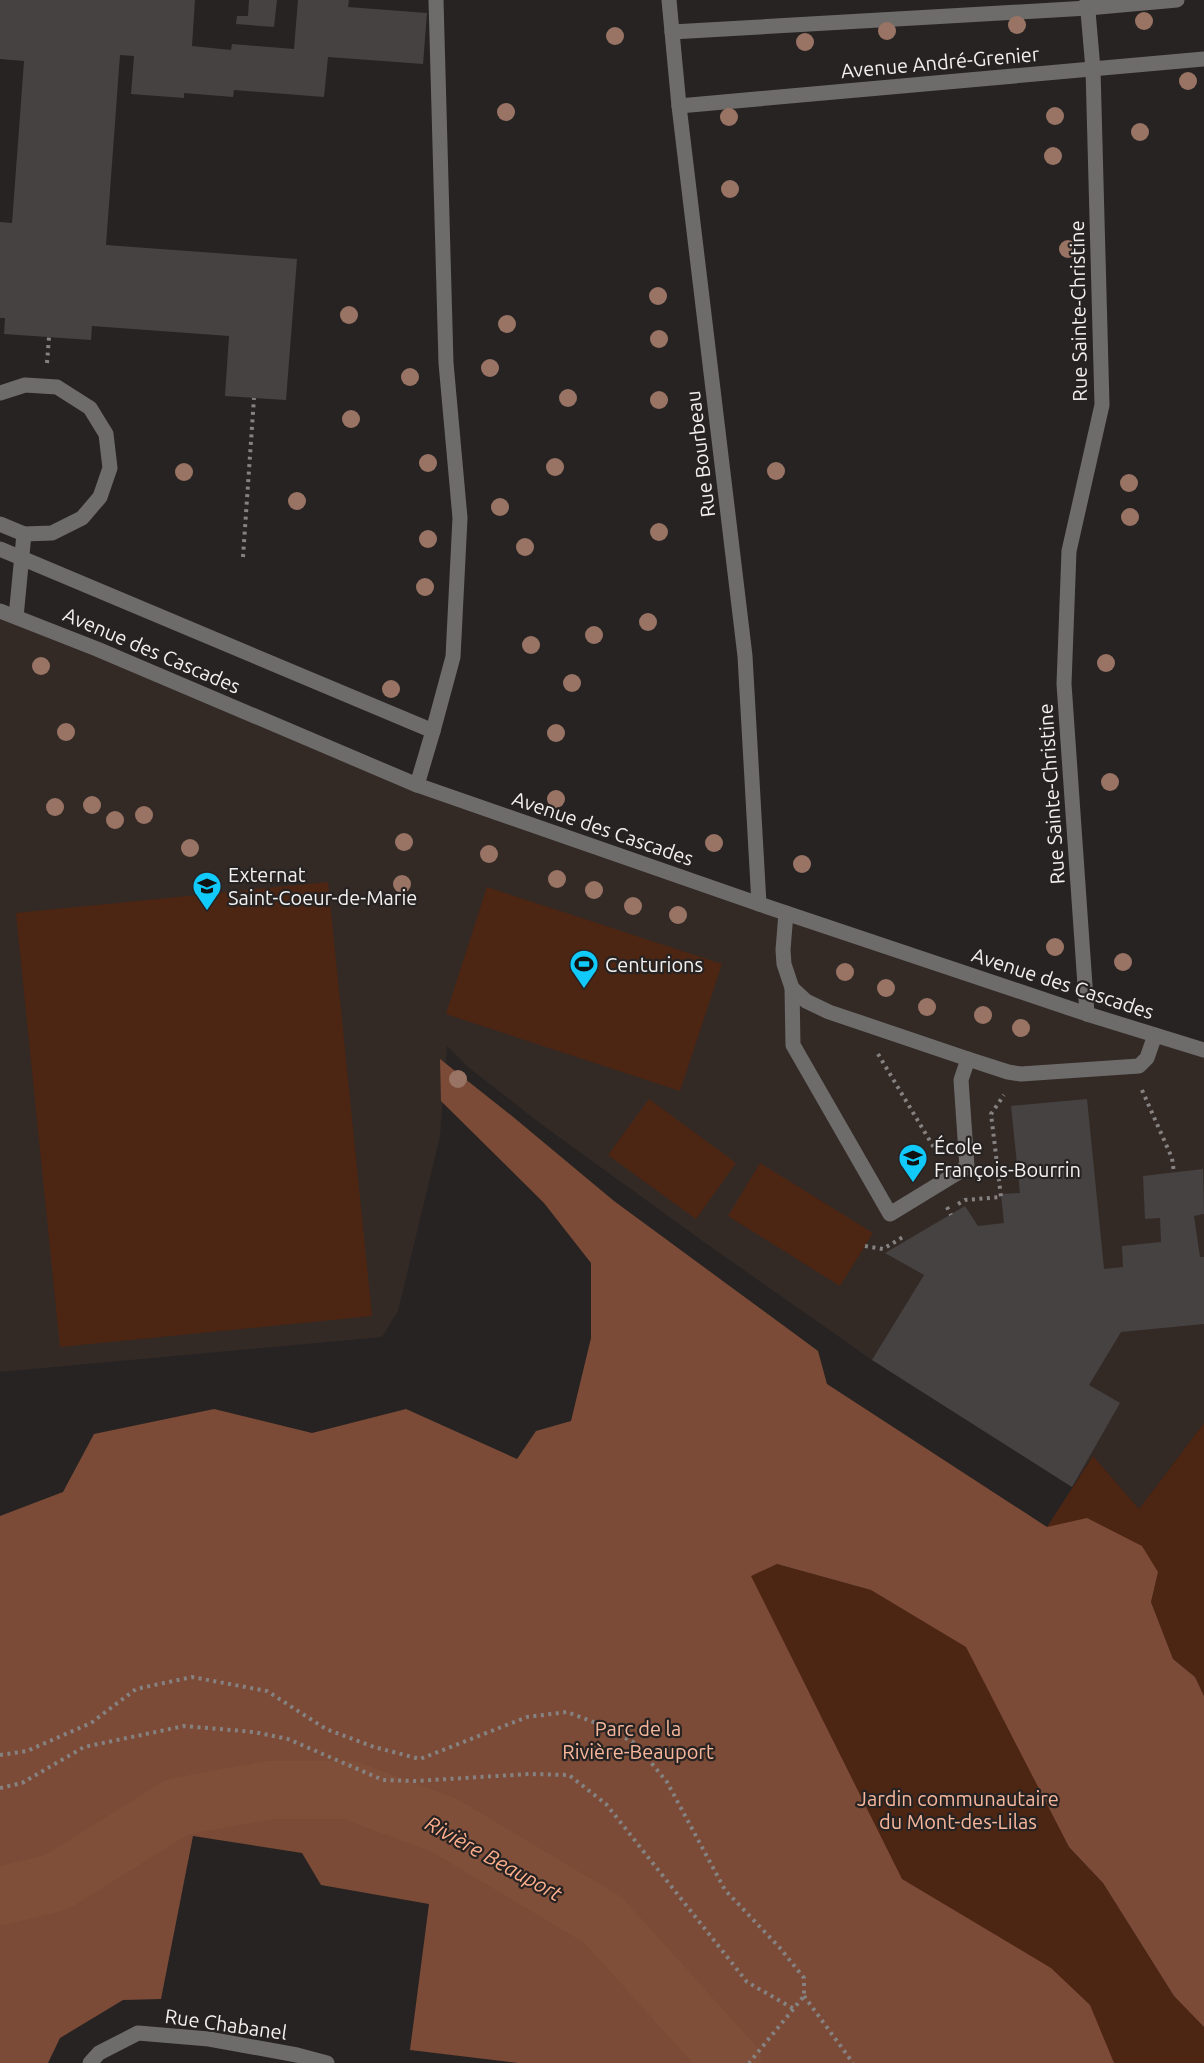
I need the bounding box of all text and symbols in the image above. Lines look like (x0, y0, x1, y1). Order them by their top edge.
street label: Avenue André-Grenier (840, 42, 1041, 82)
street label: Rue Sainte-Christine (1065, 220, 1091, 402)
street label: Rue Bourbeau (681, 389, 719, 519)
street label: Avenue des Cascades (60, 602, 244, 698)
street label: Rue Sainte-Christine (1033, 703, 1069, 885)
street label: Avenue des Cascades (509, 786, 697, 870)
place label: Externat Saint-Coeur-de-Marie (228, 863, 417, 909)
school or university icon: Externat Saint-Coeur-de-Marie (191, 870, 223, 912)
street label: Avenue des Cascades (969, 943, 1157, 1023)
sports icon: Centurions (568, 948, 600, 990)
place label: Centurions (605, 953, 703, 976)
place label: École François-Bourrin (934, 1135, 1081, 1181)
school or university icon: École François-Bourrin (897, 1142, 929, 1184)
park label: Parc de la Rivière-Beauport (562, 1717, 714, 1763)
park label: Jardin communautaire du Mont-des-Lilas (857, 1787, 1059, 1833)
water label: Rivière Beauport (422, 1811, 567, 1906)
street label: Rue Chabanel (163, 2004, 289, 2044)

